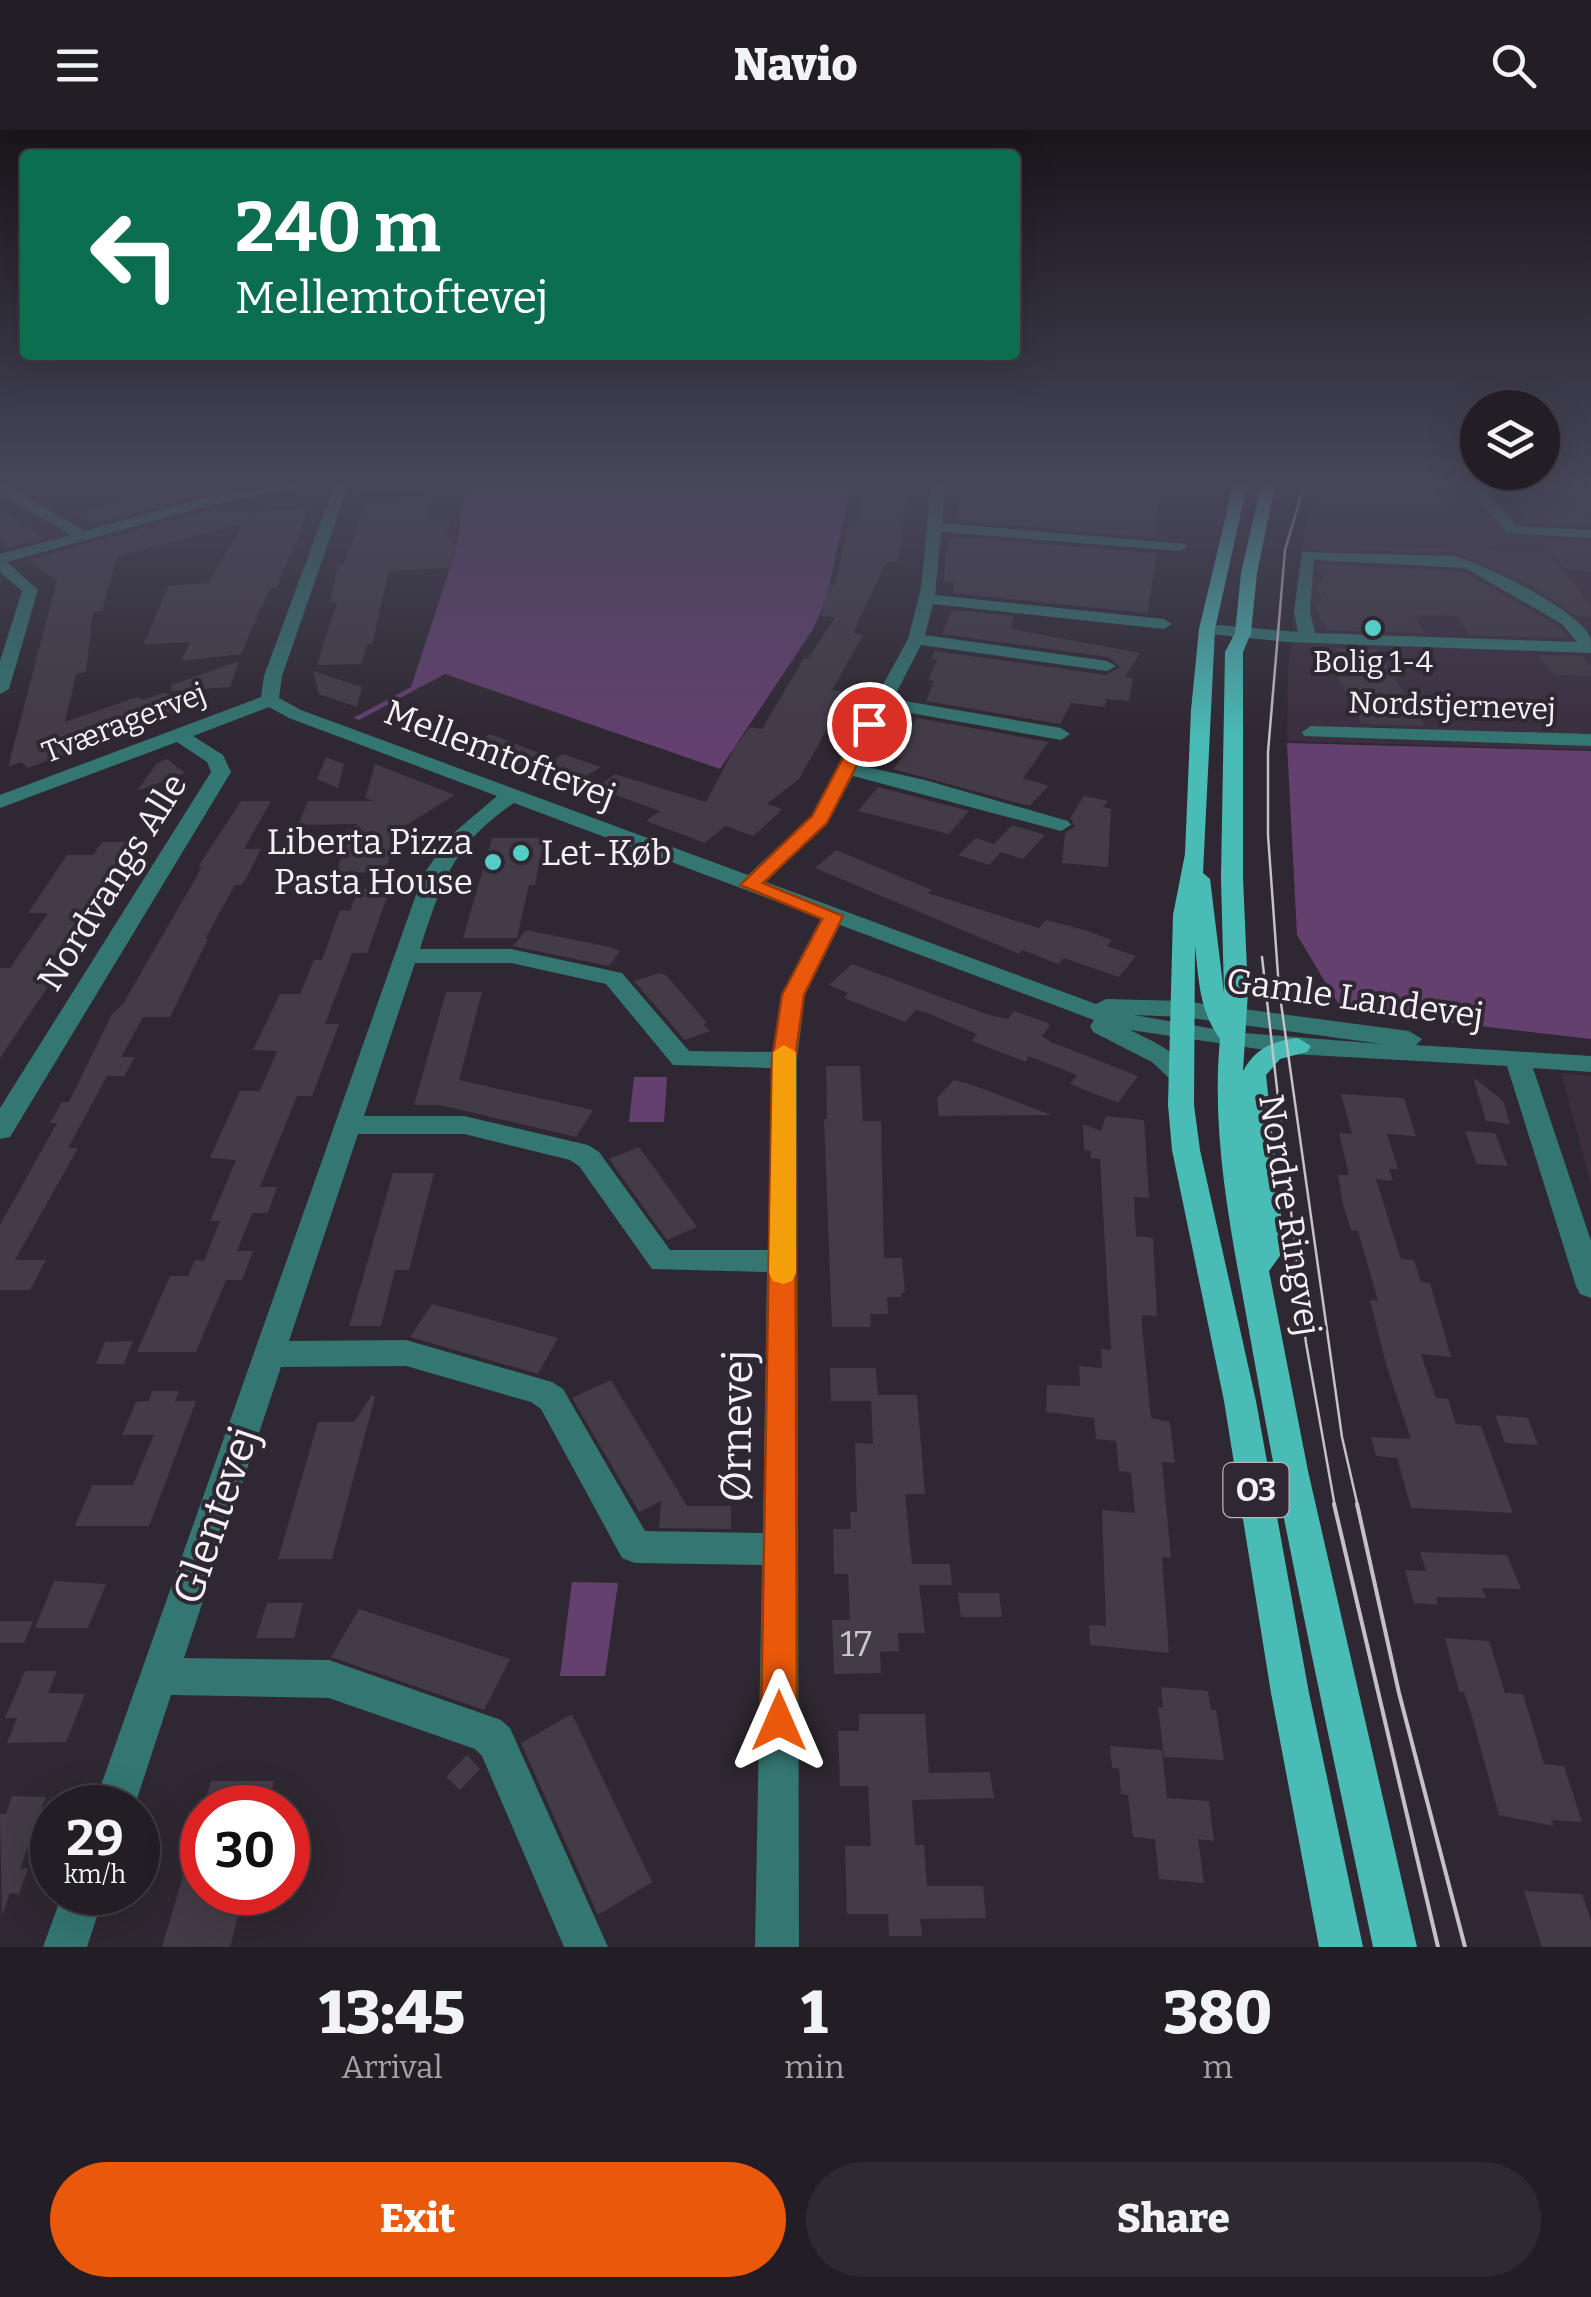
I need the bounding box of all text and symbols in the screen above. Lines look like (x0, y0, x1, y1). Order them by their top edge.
icon: menu (50, 38, 105, 93)
text: Navio (734, 38, 857, 92)
icon: search (1486, 38, 1541, 93)
text: 240 m (235, 186, 441, 270)
icon: left (70, 190, 200, 320)
text: Mellemtoftevej (235, 271, 548, 325)
map controls (1460, 390, 1560, 490)
button: layers (1460, 390, 1560, 490)
marker: Bolig 1-4 (1362, 617, 1384, 639)
place label: Bolig 1-4 (1313, 644, 1434, 680)
street label: Tværagervej (37, 675, 211, 771)
pin (827, 682, 912, 767)
street label: Nordstjernevej (1348, 684, 1556, 728)
street label: Mellemtoftevej (379, 691, 621, 817)
icon: arrive (842, 697, 897, 752)
street label: Nordvangs Alle (29, 766, 195, 998)
place label: Liberta Pizza Pasta House (267, 821, 473, 903)
place label: Let-Køb (541, 832, 672, 874)
marker: Let-Køb (510, 842, 532, 864)
marker: Liberta Pizza Pasta House (482, 851, 504, 873)
street label: Gamle Landevej (1224, 959, 1486, 1037)
street label: Nordre Ringvej (1250, 1091, 1330, 1339)
street label: Ørnevej (711, 1349, 763, 1503)
street label: Glentevej (162, 1420, 270, 1610)
road number: O3 (1224, 1463, 1288, 1517)
house number: 17 (840, 1623, 872, 1665)
position arrow (727, 1669, 831, 1773)
speed limit sign: 30 (180, 1785, 310, 1915)
text: 29 (66, 1808, 124, 1868)
text: km/h (64, 1860, 126, 1890)
text: 13:45 (319, 1977, 465, 2049)
text: 1 (801, 1977, 828, 2049)
text: 380 (1163, 1977, 1272, 2049)
text: Arrival (341, 2048, 443, 2086)
text: min (784, 2048, 844, 2086)
text: m (1202, 2048, 1233, 2086)
button: Exit (50, 2162, 786, 2277)
button: Share (806, 2162, 1541, 2277)

